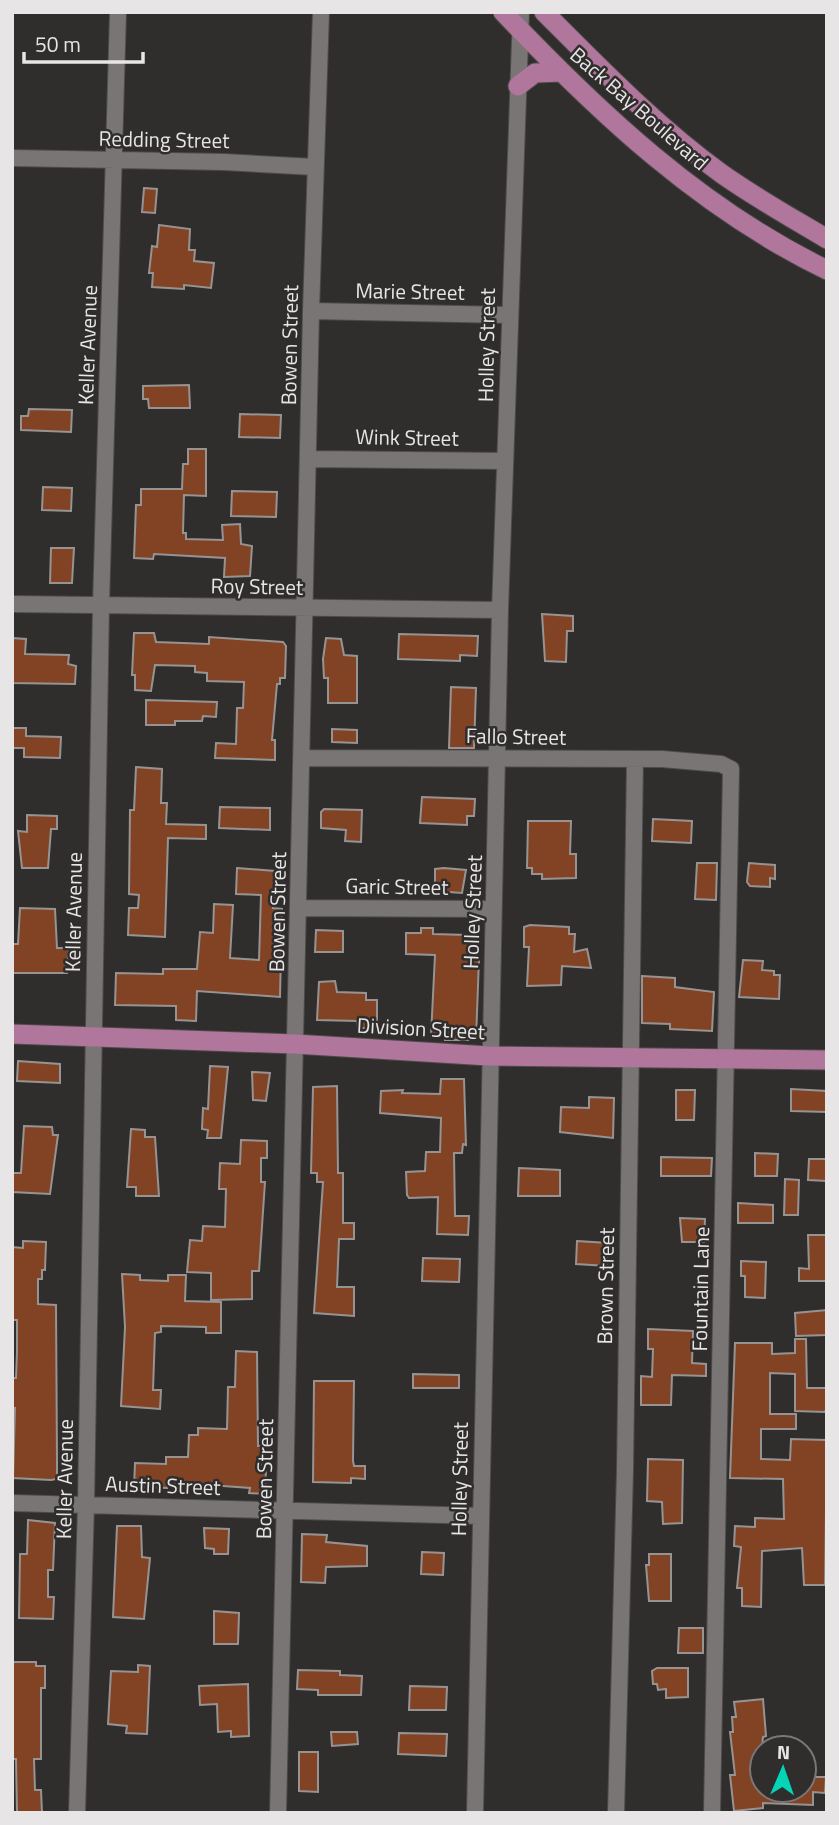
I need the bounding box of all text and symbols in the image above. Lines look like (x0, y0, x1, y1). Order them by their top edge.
scale bar (24, 21, 144, 65)
text: 50 m (35, 28, 81, 60)
street label: Back Bay Boulevard (563, 39, 716, 178)
street label: Redding Street (98, 122, 230, 156)
street label: Marie Street (355, 274, 466, 308)
street label: Keller Avenue (69, 284, 105, 406)
street label: Bowen Street (272, 284, 306, 405)
street label: Holley Street (469, 287, 503, 402)
street label: Wink Street (355, 420, 460, 454)
street label: Roy Street (210, 569, 304, 603)
street label: Fallo Street (466, 719, 567, 753)
street label: Bowen Street (260, 851, 294, 972)
street label: Keller Avenue (56, 852, 90, 972)
street label: Holley Street (454, 854, 490, 970)
street label: Garic Street (345, 869, 450, 903)
street label: Division Street (356, 1009, 487, 1047)
street label: Fountain Lane (683, 1226, 717, 1352)
street label: Brown Street (588, 1227, 622, 1345)
street label: Bowen Street (247, 1418, 281, 1539)
street label: Keller Avenue (47, 1419, 81, 1539)
street label: Holley Street (442, 1421, 476, 1536)
street label: Austin Street (105, 1467, 222, 1503)
north arrow (748, 1734, 818, 1804)
text: N (777, 1737, 791, 1766)

